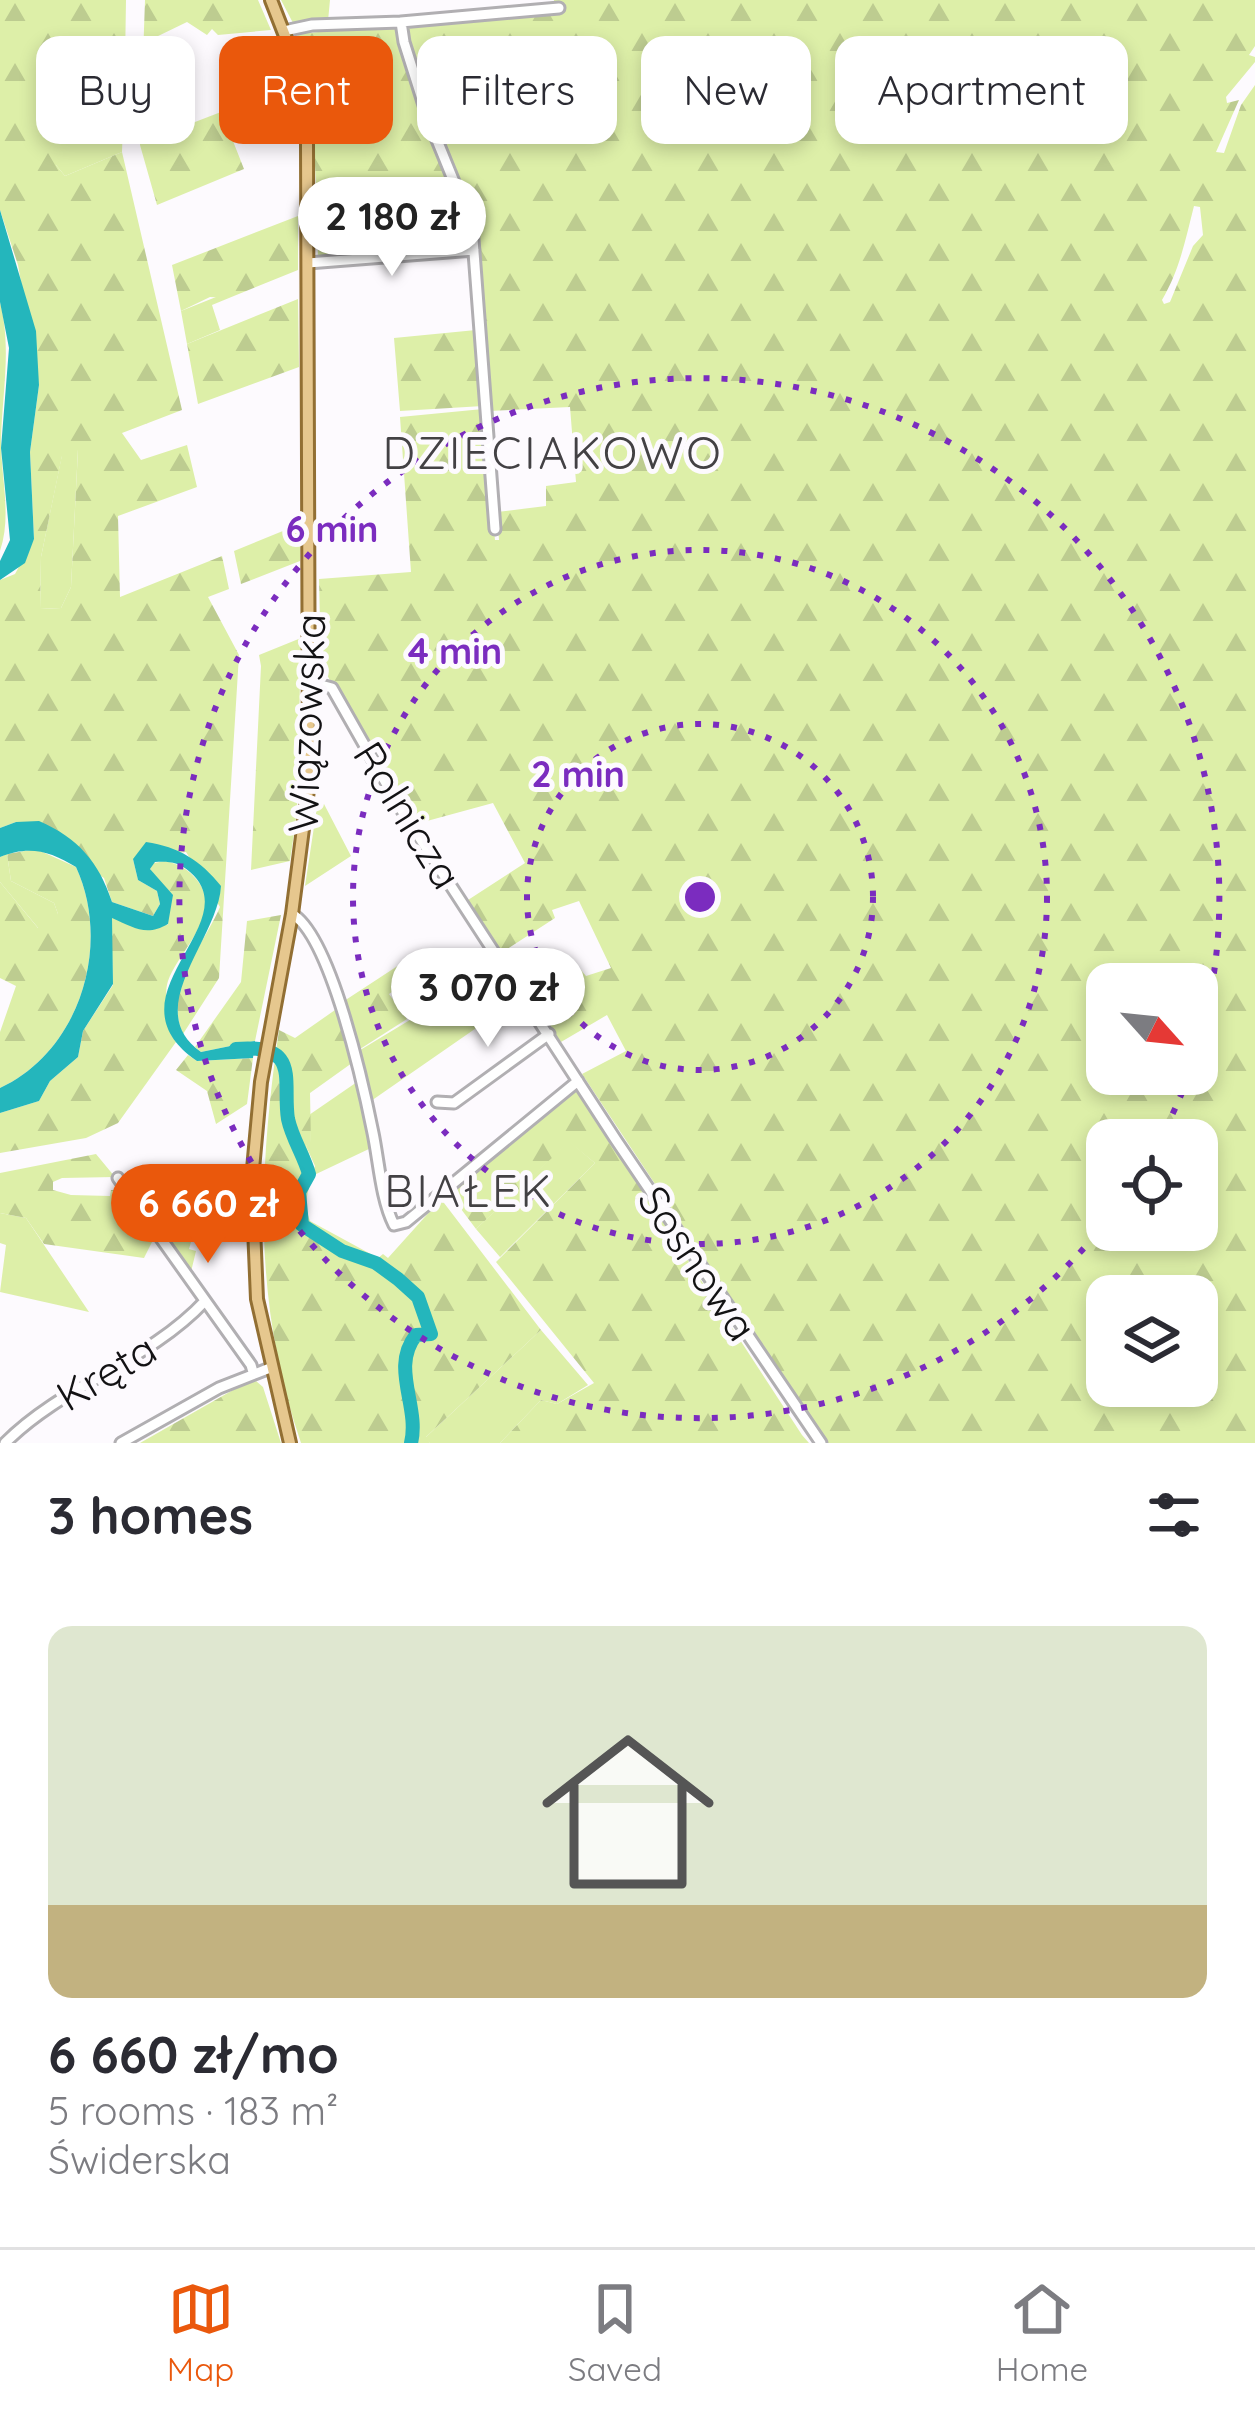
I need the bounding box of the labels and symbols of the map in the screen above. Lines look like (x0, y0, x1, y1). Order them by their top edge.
pin: 2 180 zł (268, 177, 516, 279)
district label: DZIECIAKOWO (382, 424, 724, 480)
text: 6 min (285, 506, 379, 551)
street label: Wiązowska (276, 613, 336, 833)
text: 4 min (408, 628, 502, 673)
street label: Rolnicza (342, 732, 474, 898)
text: 2 min (531, 751, 625, 796)
centre of rings (679, 876, 721, 918)
pin: 3 070 zł (364, 948, 612, 1050)
north arrow (1086, 963, 1218, 1095)
district label: BIAŁEK (384, 1162, 554, 1218)
pin: 6 660 zł (84, 1164, 332, 1266)
street label: Sosnowa (627, 1175, 769, 1351)
street label: Kręta (47, 1322, 165, 1422)

